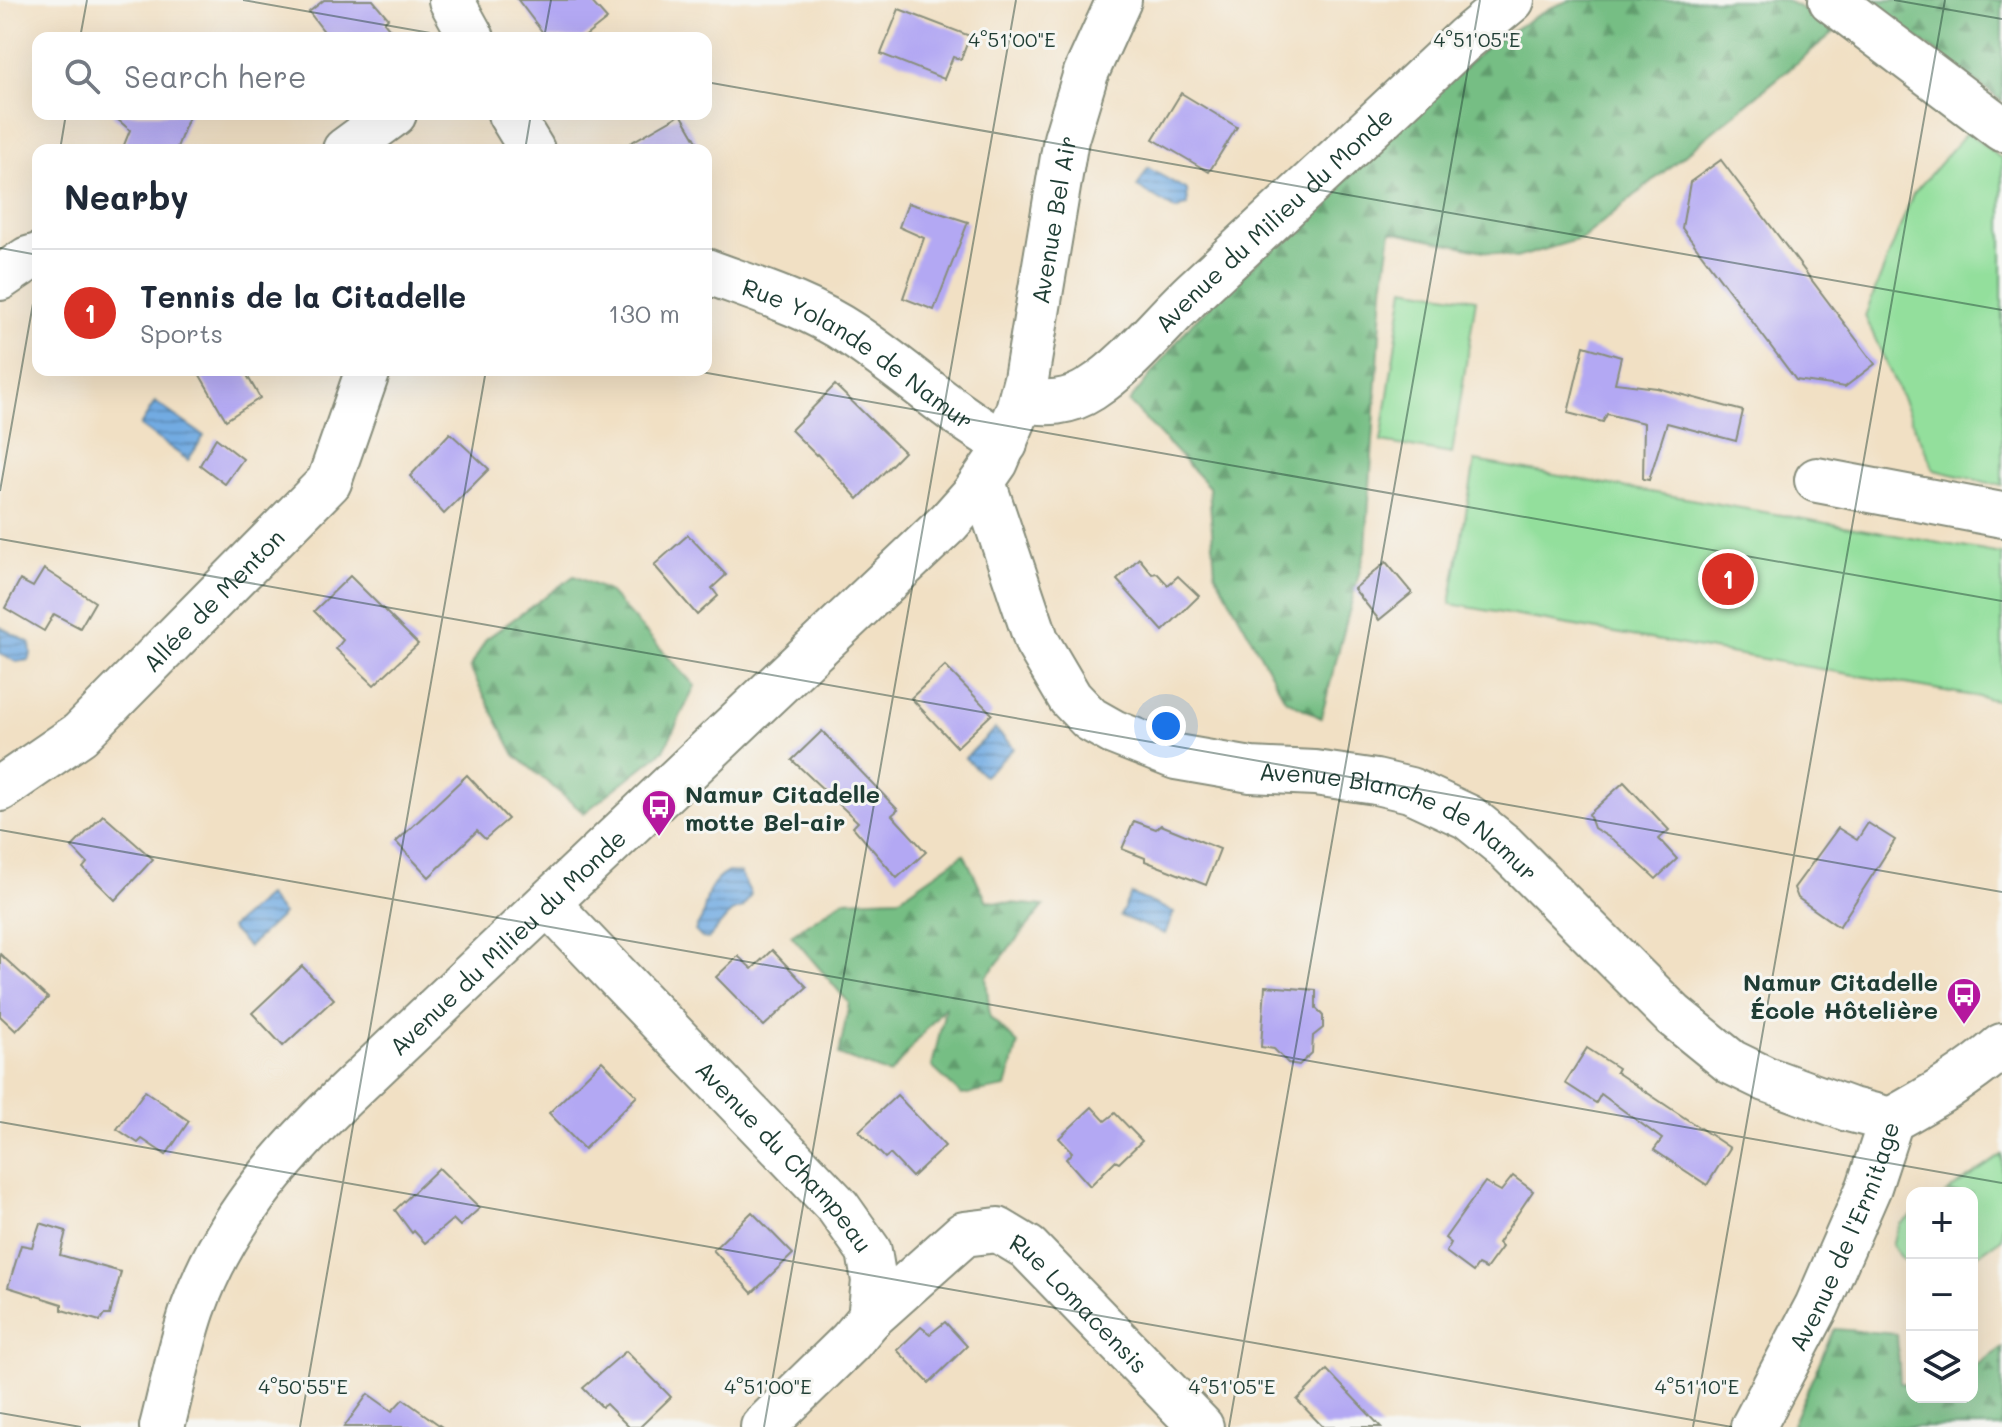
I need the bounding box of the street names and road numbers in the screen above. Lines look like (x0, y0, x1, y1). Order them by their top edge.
street label: Avenue du Milieu du Monde (1148, 100, 1399, 338)
street label: Avenue Bel Air (1023, 133, 1082, 306)
street label: Rue Yolande de Namur (738, 270, 980, 436)
street label: Allée de Menton (135, 521, 290, 678)
street label: Avenue Blanche de Namur (1259, 755, 1545, 887)
street label: Avenue du Milieu du Monde (382, 822, 632, 1061)
street label: Avenue du Champeau (690, 1053, 880, 1258)
street label: Avenue de l'Ermitage (1781, 1117, 1905, 1356)
street label: Rue Lomacensis (1005, 1226, 1155, 1379)

